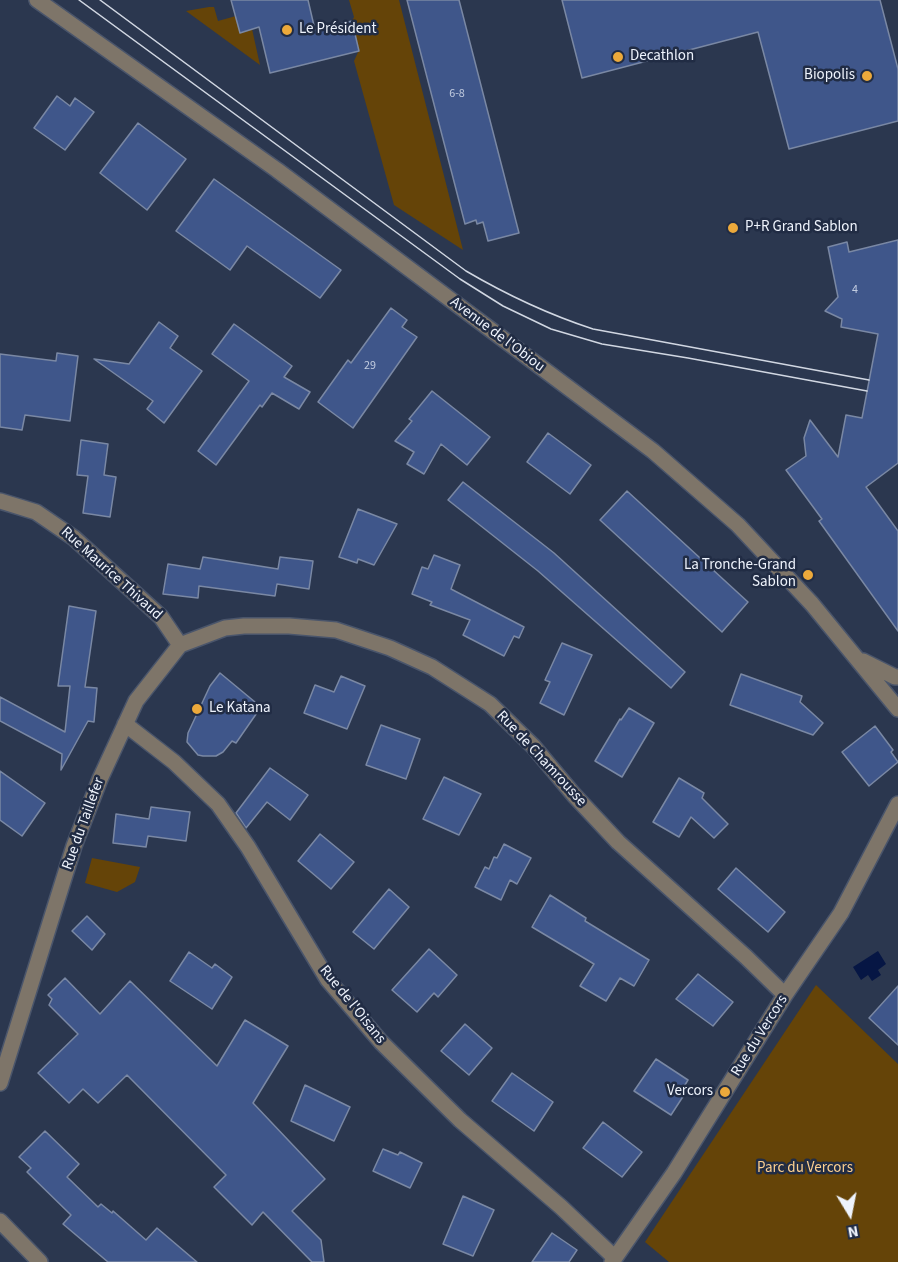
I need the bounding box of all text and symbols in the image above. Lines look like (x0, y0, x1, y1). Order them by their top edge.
place label: Le Président (299, 21, 377, 39)
marker: Le Président (280, 23, 294, 37)
place label: Decathlon (630, 48, 694, 66)
marker: Decathlon (611, 50, 625, 64)
place label: Biopolis (804, 67, 855, 85)
marker: Biopolis (860, 69, 874, 83)
house number: 6-8 (449, 87, 465, 101)
place label: P+R Grand Sablon (745, 219, 858, 237)
marker: P+R Grand Sablon (726, 221, 740, 235)
house number: 4 (852, 283, 858, 297)
street label: Avenue de l'Obiou (446, 294, 548, 376)
house number: 29 (364, 359, 376, 373)
street label: Rue Maurice Thivaud (57, 524, 165, 624)
place label: La Tronche-Grand Sablon (684, 557, 796, 592)
marker: La Tronche-Grand Sablon (801, 568, 815, 582)
place label: Le Katana (209, 700, 271, 718)
marker: Le Katana (190, 702, 204, 716)
street label: Rue de Chamrousse (492, 708, 590, 810)
street label: Rue du Taillefer (59, 775, 109, 873)
street label: Rue de l'Oisans (315, 962, 389, 1048)
street label: Rue du Vercors (728, 992, 792, 1080)
place label: Vercors (667, 1083, 713, 1101)
marker: Vercors (718, 1085, 732, 1099)
park label: Parc du Vercors (757, 1160, 853, 1178)
north arrow (820, 1184, 880, 1244)
text: N (846, 1220, 860, 1243)

